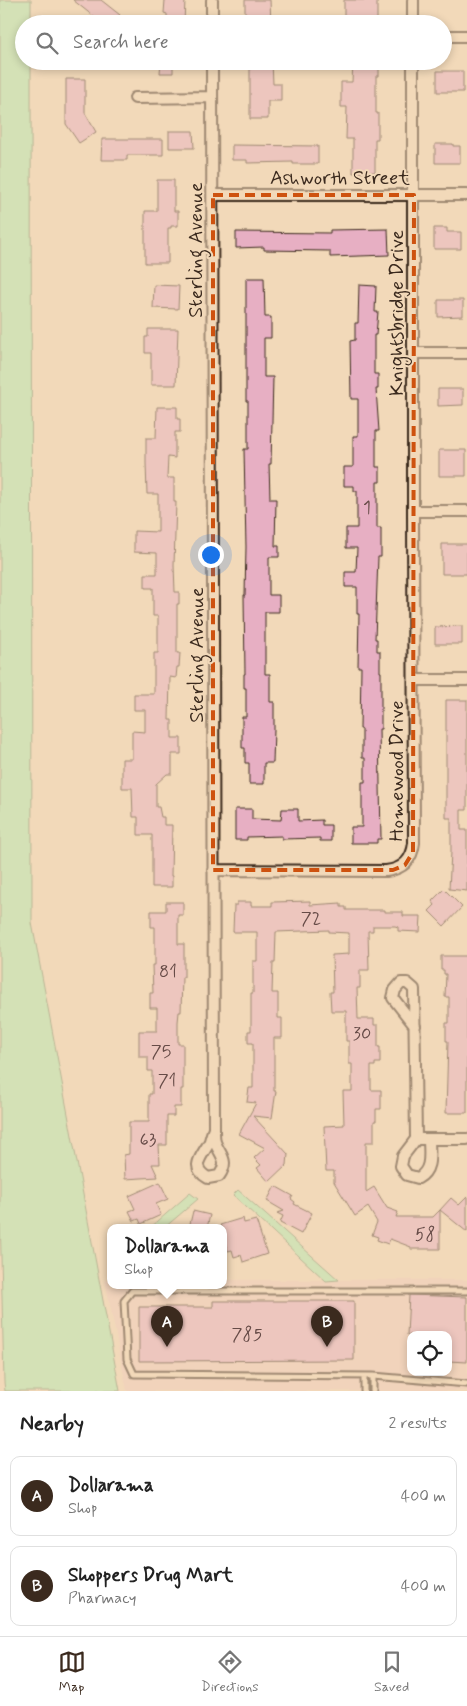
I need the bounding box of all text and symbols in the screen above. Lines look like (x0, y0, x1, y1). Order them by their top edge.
search box (15, 15, 452, 70)
icon: search (33, 29, 61, 57)
text: Search here (73, 30, 169, 55)
street label: Ashworth Street (270, 165, 410, 192)
street label: Sterling Avenue (183, 182, 212, 318)
street label: Knightsbridge Drive (384, 230, 412, 396)
house number: 1 (363, 496, 371, 520)
your location (198, 542, 224, 568)
street label: Sterling Avenue (184, 587, 213, 723)
street label: Homewood Drive (384, 701, 411, 841)
house number: 72 (301, 907, 321, 931)
house number: 81 (159, 960, 177, 984)
house number: 30 (353, 1022, 371, 1046)
house number: 75 (151, 1040, 171, 1064)
house number: 71 (158, 1069, 176, 1093)
house number: 63 (140, 1128, 157, 1152)
house number: 58 (415, 1223, 435, 1247)
popup (107, 1224, 227, 1289)
text: Dollarama (124, 1234, 210, 1259)
text: Shop (124, 1259, 154, 1280)
pin: A (151, 1306, 183, 1347)
pin: B (311, 1306, 343, 1347)
house number: 785 (232, 1323, 262, 1347)
map controls (407, 1331, 452, 1376)
button: locate (407, 1331, 452, 1376)
text: Nearby (20, 1410, 84, 1438)
text: 2 results (389, 1413, 447, 1434)
text: Dollarama (68, 1473, 154, 1498)
text: A (32, 1486, 42, 1507)
text: 400 m (401, 1486, 446, 1507)
text: Shop (68, 1498, 97, 1519)
text: Shoppers Drug Mart (68, 1563, 233, 1588)
text: B (32, 1576, 42, 1597)
text: 400 m (401, 1576, 446, 1597)
text: Pharmacy (68, 1588, 136, 1609)
tab: Map (58, 1648, 86, 1696)
tab: Directions (201, 1648, 259, 1696)
tab: Saved (374, 1648, 409, 1696)

